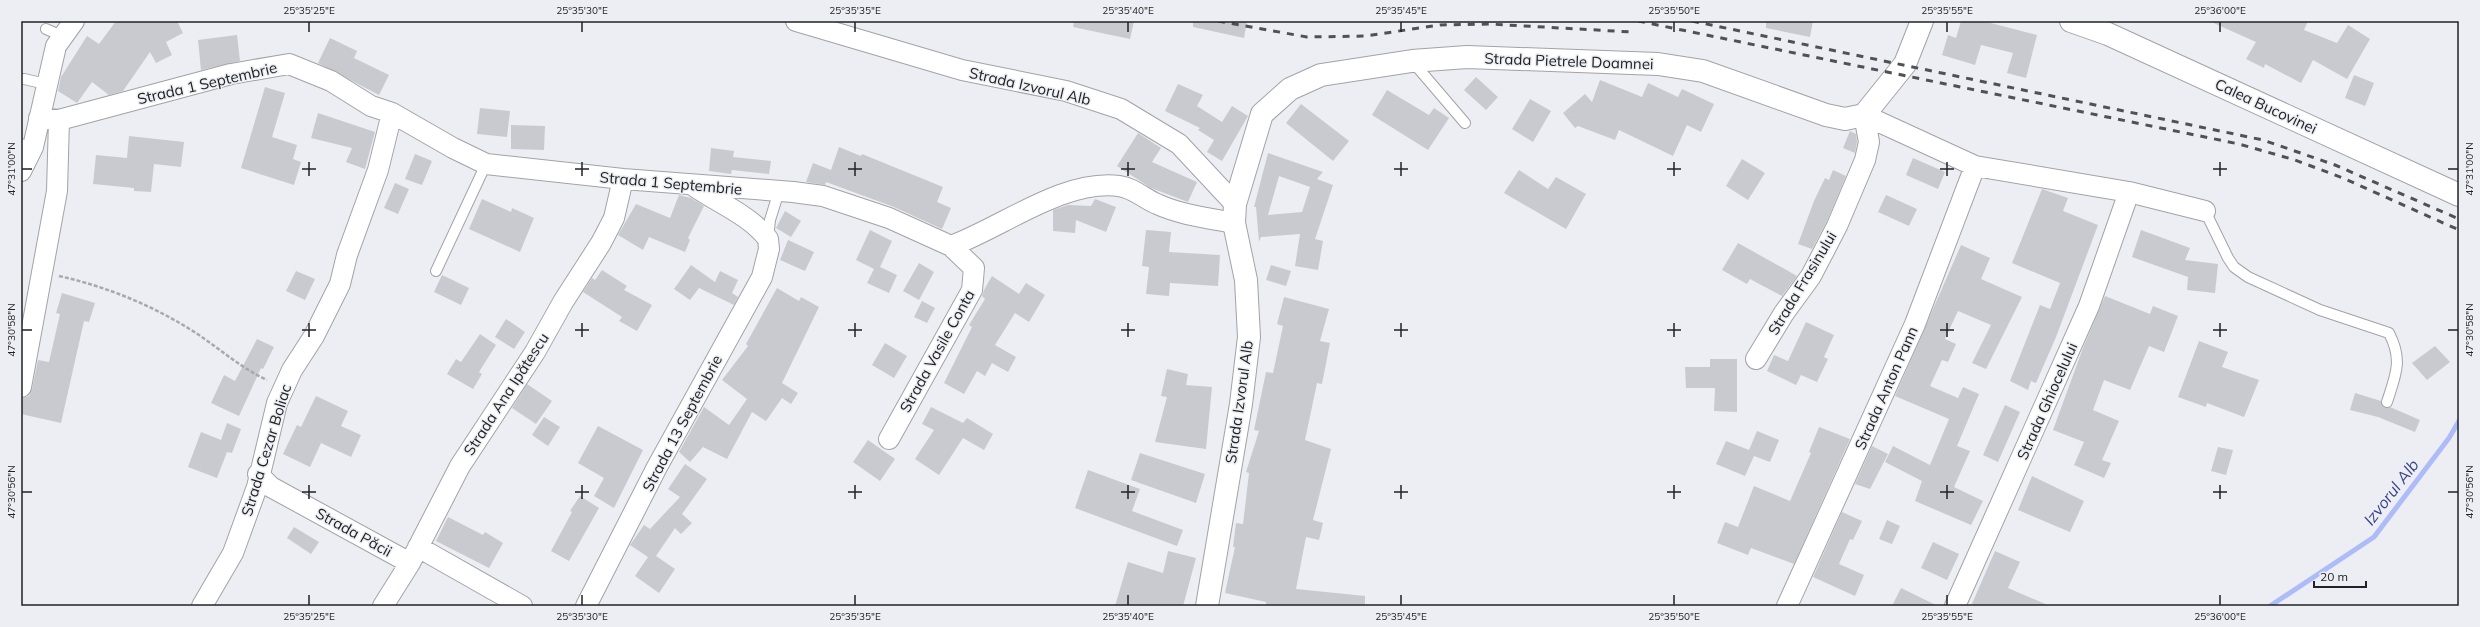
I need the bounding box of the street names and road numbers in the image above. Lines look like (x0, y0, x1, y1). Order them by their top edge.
street label: Strada Pietrele Doamnei (1484, 49, 1654, 73)
street label: Strada 1 Septembrie (135, 58, 279, 108)
street label: Strada Izvorul Alb (967, 63, 1093, 109)
street label: Calea Bucovinei (2212, 74, 2320, 138)
street label: Strada 1 Septembrie (599, 167, 743, 199)
street label: Strada Frasinului (1764, 228, 1840, 338)
street label: Strada Vasile Conta (895, 286, 979, 416)
street label: Strada Anton Pann (1850, 323, 1922, 453)
street label: Strada Ana Ipătescu (459, 329, 553, 459)
street label: Strada Izvorul Alb (1221, 339, 1257, 465)
street label: Strada Ghiocelului (2013, 339, 2081, 463)
street label: Strada 13 Septembrie (638, 351, 726, 495)
street label: Strada Cezar Boliac (237, 382, 295, 518)
street label: Strada Păcii (313, 503, 395, 561)

